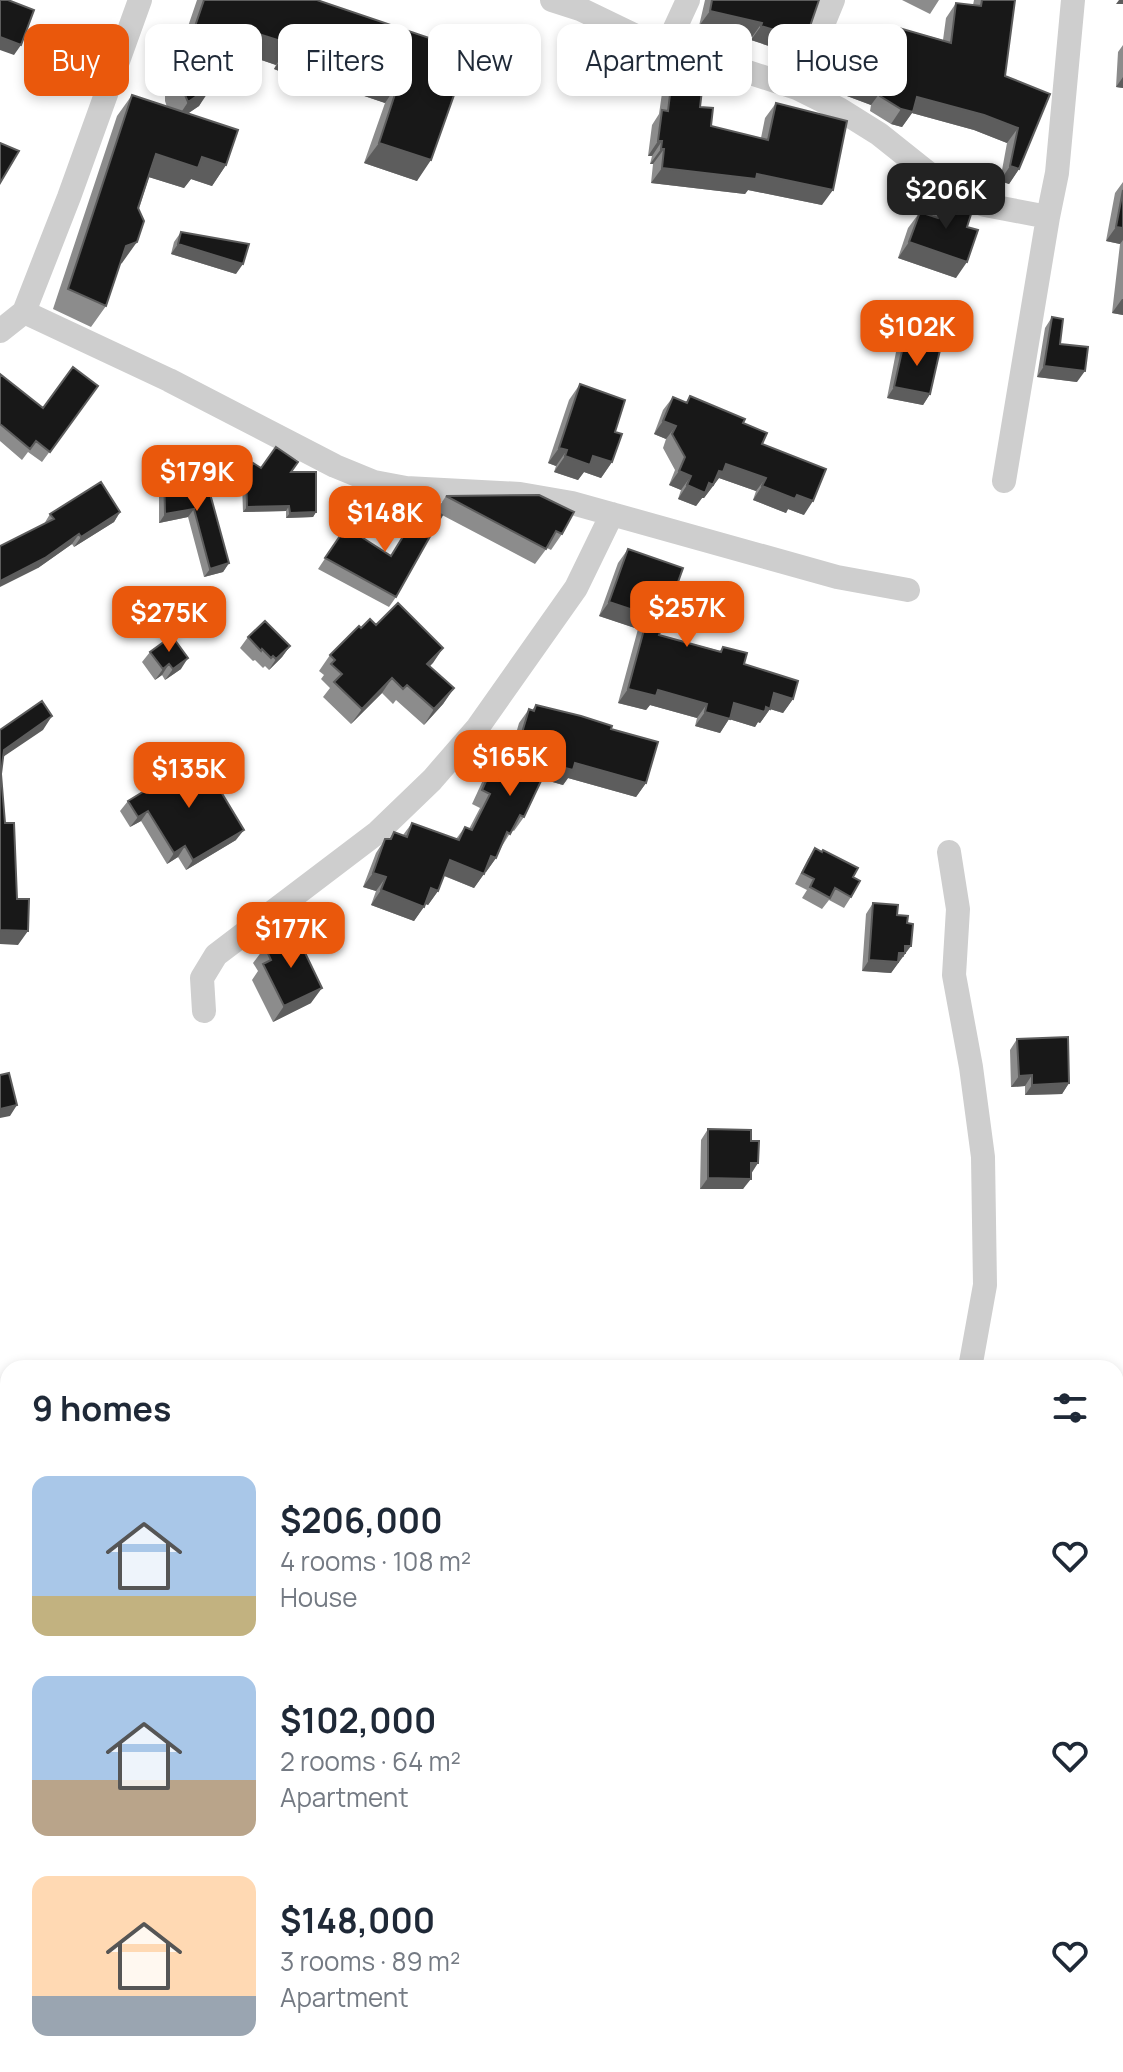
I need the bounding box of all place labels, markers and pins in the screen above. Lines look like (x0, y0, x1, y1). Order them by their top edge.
pin: $206K (890, 163, 1002, 231)
pin: $102K (861, 300, 973, 368)
pin: $179K (141, 445, 253, 513)
pin: $148K (329, 486, 441, 554)
pin: $257K (631, 581, 743, 649)
pin: $275K (113, 586, 225, 654)
pin: $165K (454, 730, 566, 798)
pin: $135K (133, 742, 245, 810)
pin: $177K (235, 902, 347, 970)

